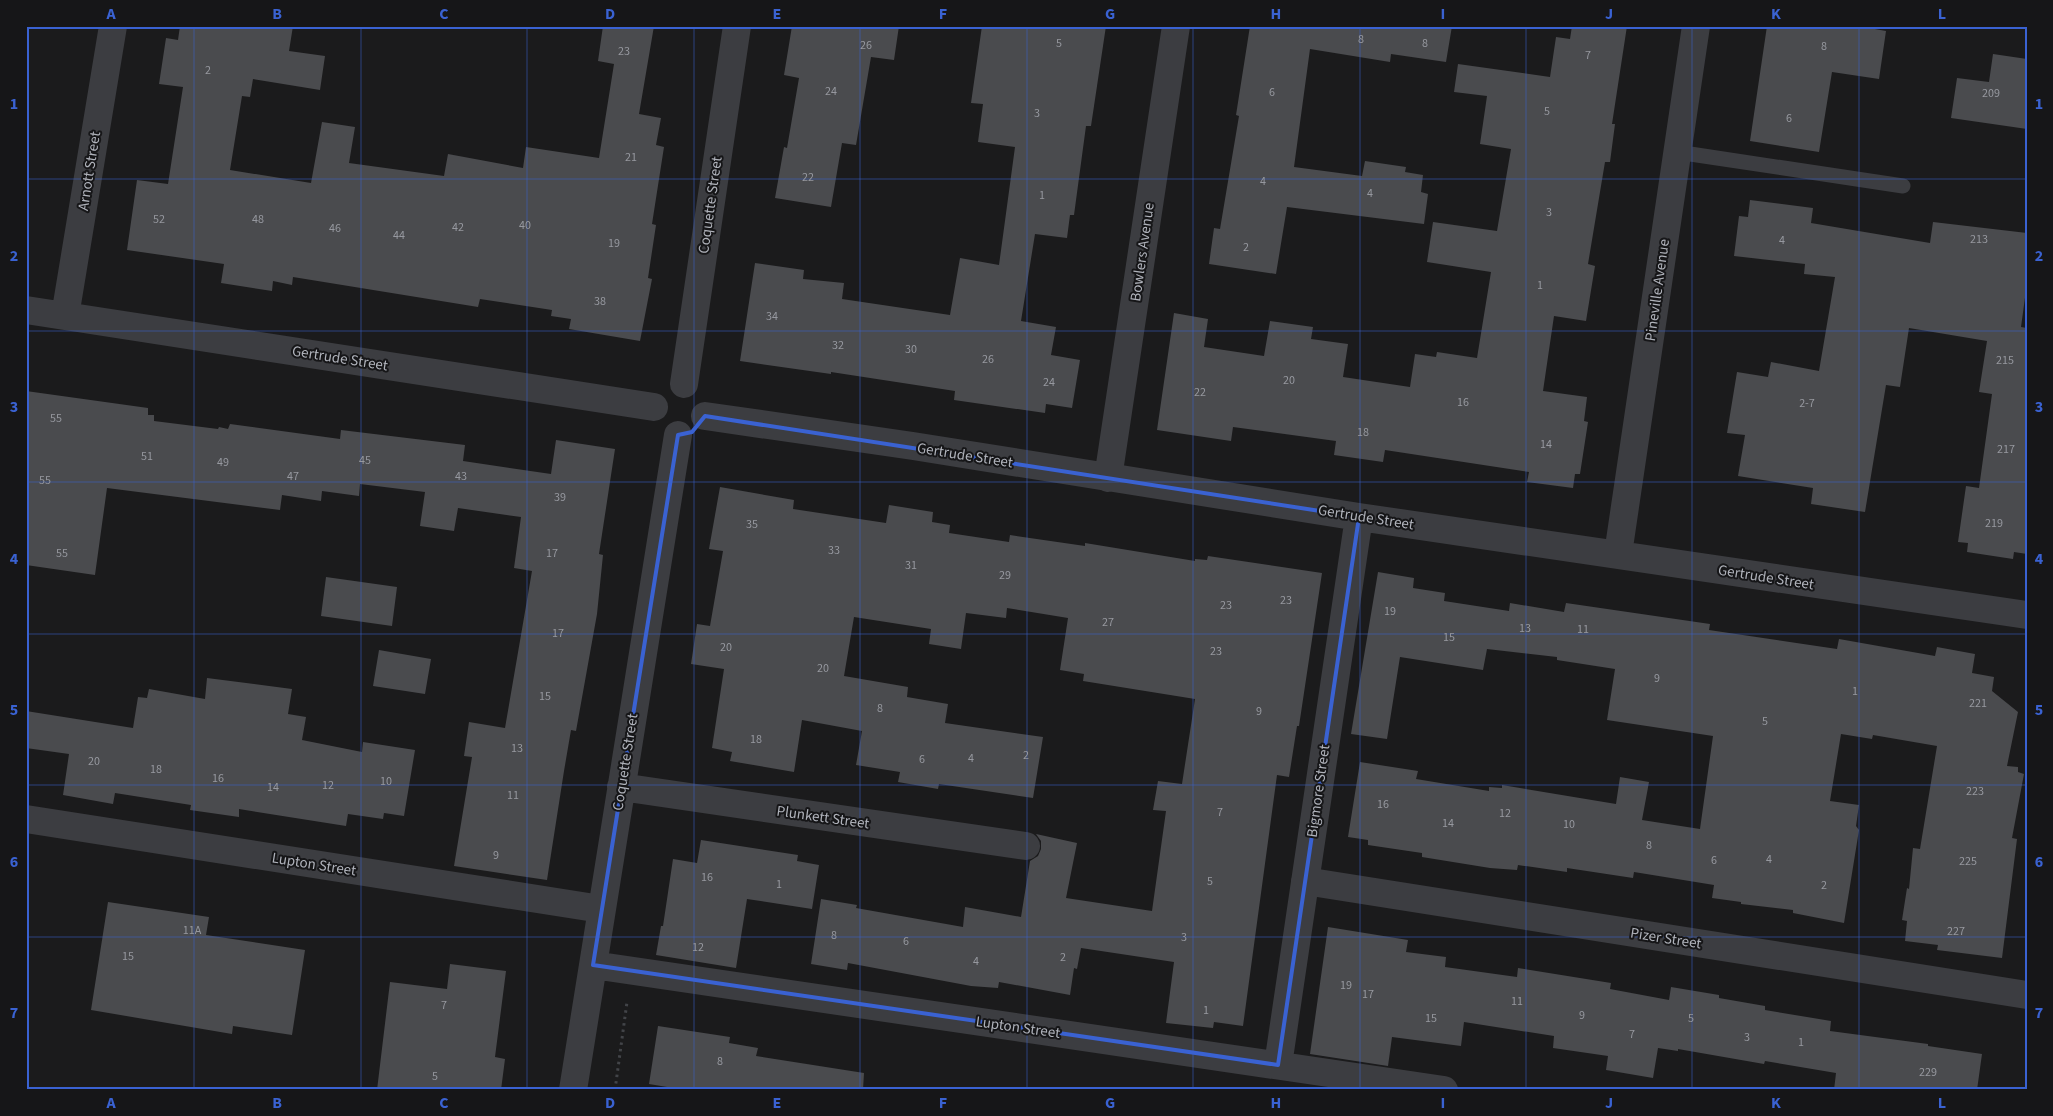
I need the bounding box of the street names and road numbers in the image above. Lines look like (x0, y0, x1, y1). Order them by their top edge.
street label: Arnott Street (73, 130, 106, 212)
street label: Coquette Street (693, 155, 728, 255)
street label: Bowlers Avenue (1125, 201, 1160, 303)
street label: Pineville Avenue (1640, 238, 1675, 342)
street label: Gertrude Street (291, 341, 389, 376)
street label: Gertrude Street (916, 438, 1014, 473)
street label: Gertrude Street (1317, 500, 1415, 535)
street label: Gertrude Street (1717, 560, 1815, 595)
street label: Coquette Street (607, 712, 644, 812)
street label: Bigmore Street (1302, 743, 1335, 839)
street label: Plunkett Street (775, 801, 871, 834)
street label: Lupton Street (270, 847, 358, 882)
street label: Pizer Street (1629, 923, 1703, 954)
street label: Lupton Street (974, 1011, 1062, 1044)

